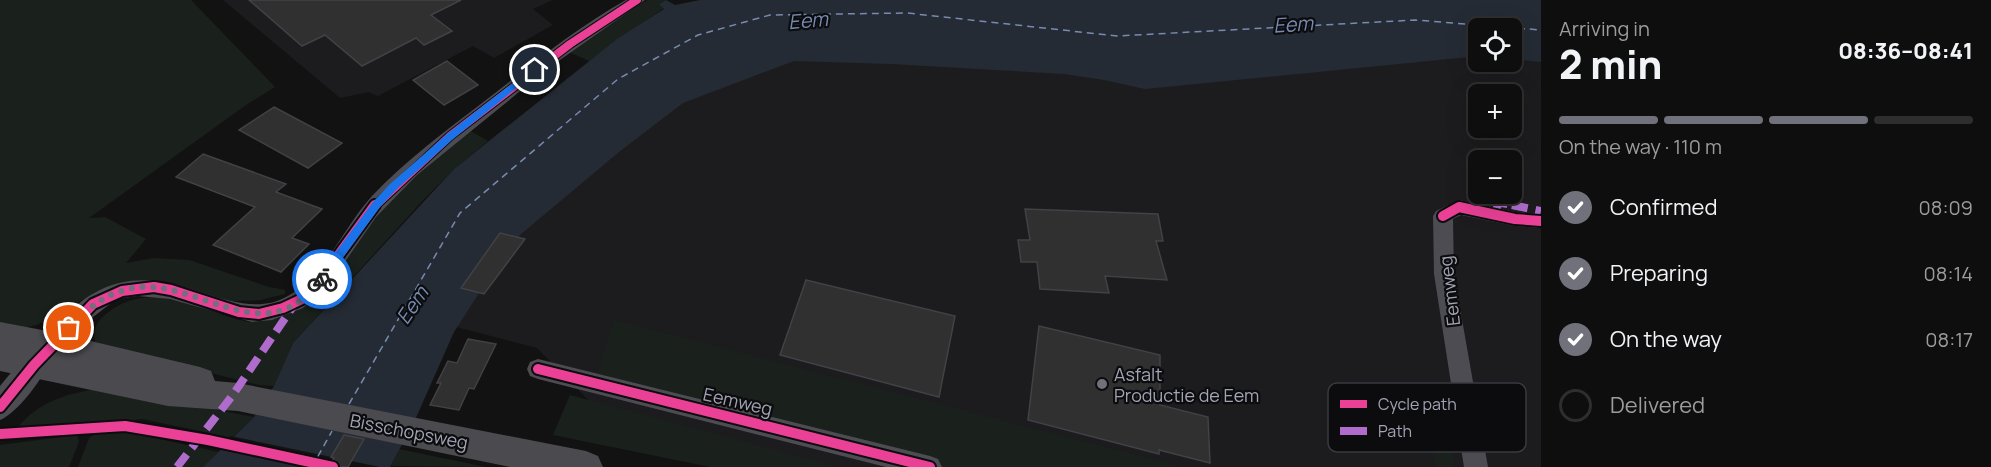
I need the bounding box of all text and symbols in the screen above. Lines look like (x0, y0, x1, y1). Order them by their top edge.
water label: Eem (787, 5, 831, 35)
water label: Eem (1272, 9, 1316, 39)
text: Arriving in (1559, 15, 1650, 42)
map controls (1468, 18, 1522, 204)
button: locate (1468, 18, 1522, 72)
text: 08:36–08:41 (1838, 36, 1973, 66)
text: 2 min (1559, 37, 1662, 91)
pin (509, 44, 560, 95)
icon: home (518, 53, 551, 86)
button: + (1468, 84, 1522, 138)
text: On the way · 110 m (1559, 133, 1722, 160)
button: − (1468, 150, 1522, 204)
icon: check (1559, 191, 1592, 224)
text: Confirmed (1610, 192, 1718, 222)
text: 08:09 (1919, 194, 1973, 221)
courier (292, 249, 352, 309)
street label: Eemweg (1433, 255, 1465, 327)
icon: check (1559, 257, 1592, 290)
text: Preparing (1610, 258, 1708, 288)
text: 08:14 (1924, 260, 1973, 287)
icon: bike (306, 263, 339, 296)
water label: Eem (390, 279, 435, 329)
pin (43, 302, 94, 353)
icon: bag (52, 311, 85, 344)
icon: check (1559, 323, 1592, 356)
text: On the way (1610, 324, 1722, 354)
text: 08:17 (1925, 326, 1973, 353)
place label: Asfalt Productie de Eem (1114, 362, 1259, 407)
marker: Asfalt Productie de Eem (1095, 377, 1109, 391)
street label: Eemweg (701, 381, 775, 421)
legend (1328, 383, 1526, 452)
text: Delivered (1610, 390, 1705, 420)
text: Cycle path (1378, 393, 1457, 415)
street label: Bisschopsweg (348, 408, 470, 454)
text: Path (1378, 420, 1412, 442)

